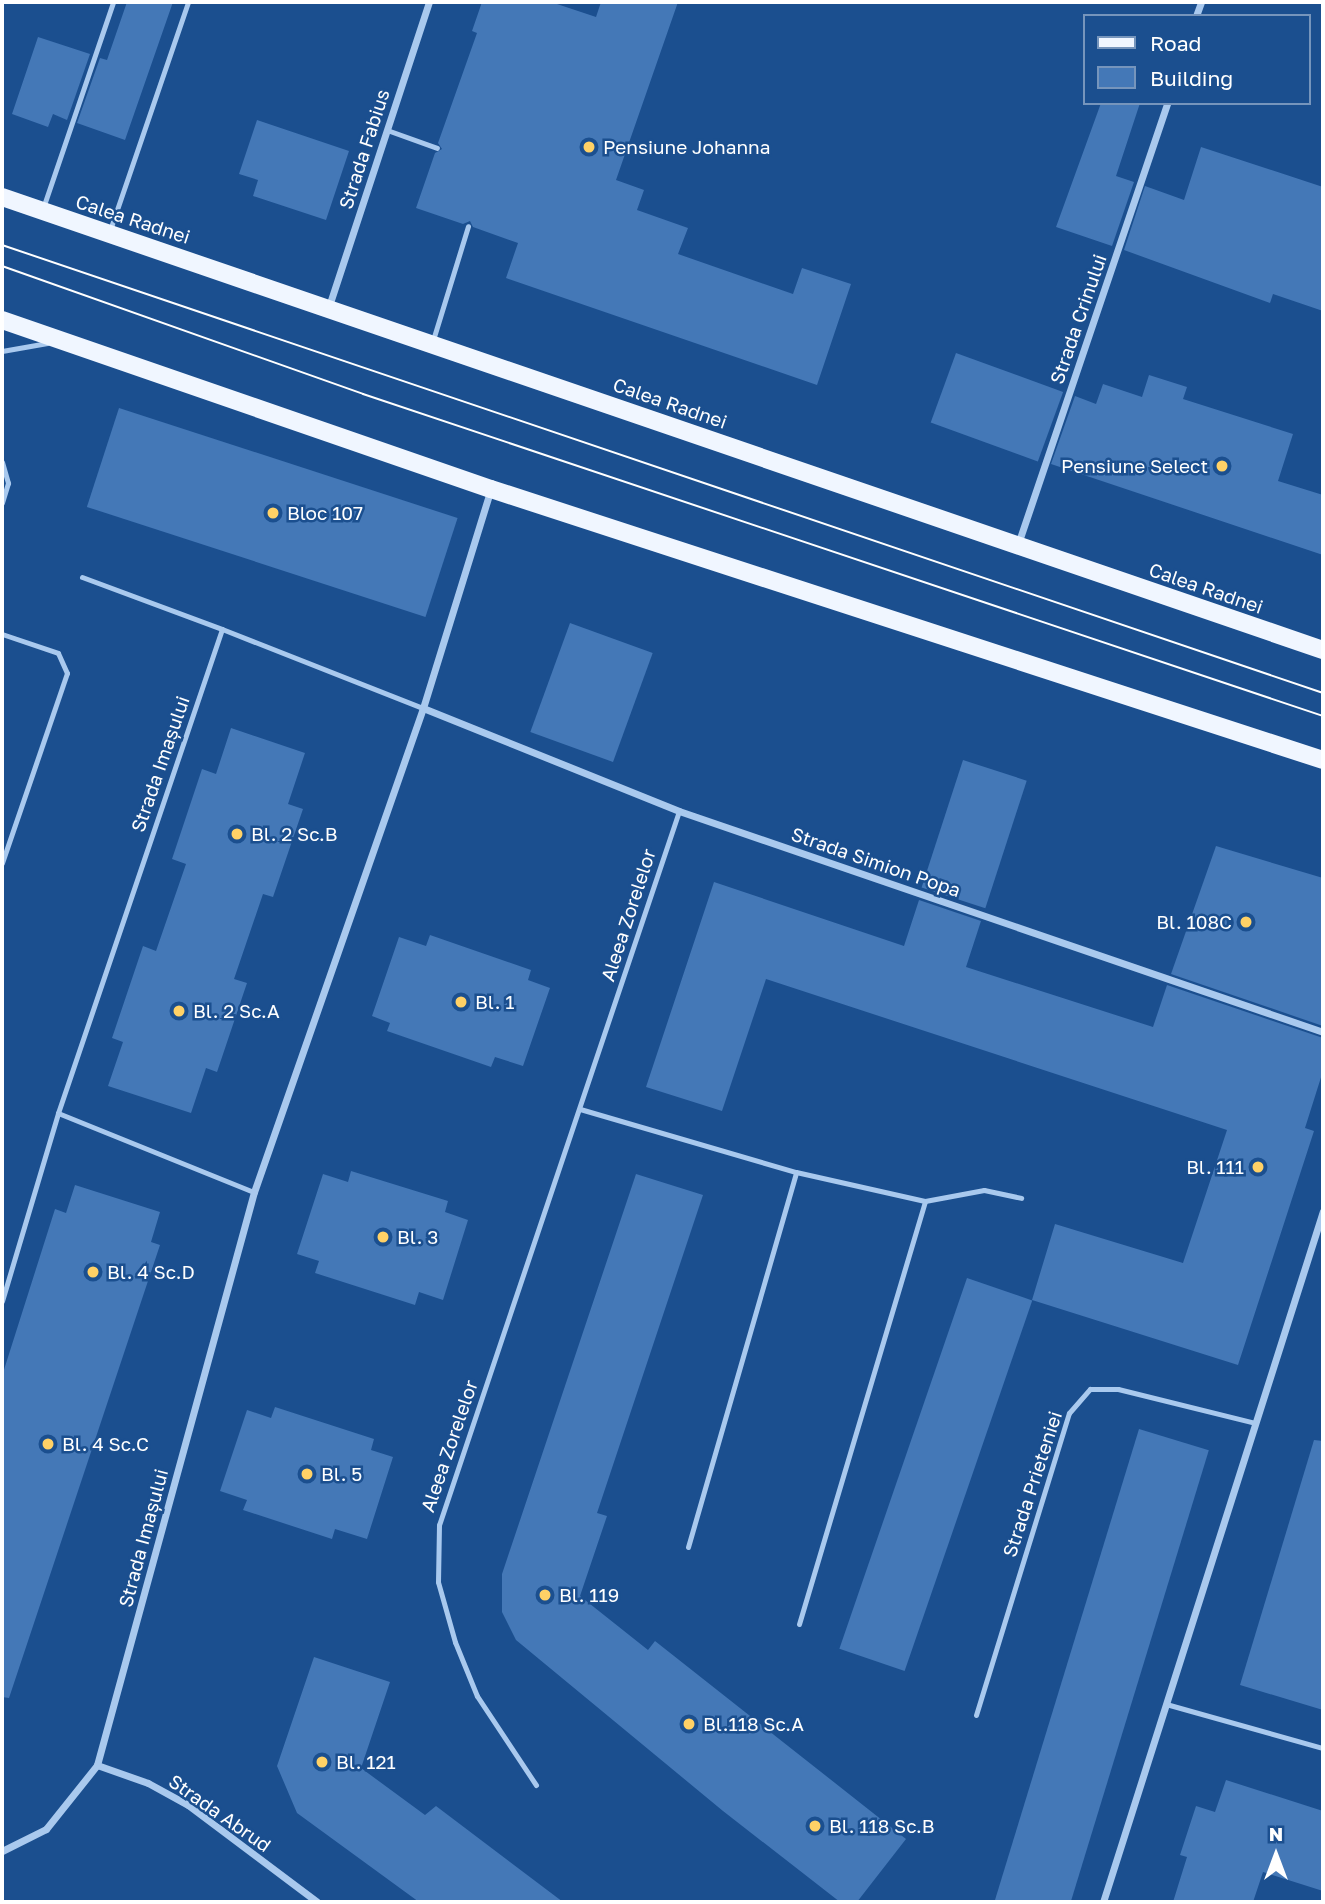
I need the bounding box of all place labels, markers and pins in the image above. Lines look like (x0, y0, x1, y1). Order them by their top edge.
place label: Pensiune Johanna (603, 136, 771, 158)
marker: Pensiune Johanna (581, 139, 597, 155)
place label: Pensiune Select (1061, 455, 1208, 477)
marker: Pensiune Select (1214, 458, 1230, 474)
place label: Bloc 107 (287, 502, 363, 524)
marker: Bloc 107 (265, 505, 281, 521)
place label: Bl. 2 Sc.B (251, 823, 338, 845)
marker: Bl. 2 Sc.B (229, 826, 245, 842)
place label: Bl. 108C (1156, 911, 1232, 933)
marker: Bl. 108C (1238, 914, 1254, 930)
place label: Bl. 1 (475, 991, 514, 1013)
marker: Bl. 1 (453, 994, 469, 1010)
place label: Bl. 2 Sc.A (193, 1000, 280, 1022)
marker: Bl. 2 Sc.A (171, 1003, 187, 1019)
place label: Bl. 111 (1186, 1156, 1244, 1178)
marker: Bl. 111 (1250, 1159, 1266, 1175)
place label: Bl. 3 (397, 1226, 438, 1248)
marker: Bl. 3 (375, 1229, 391, 1245)
place label: Bl. 4 Sc.D (107, 1261, 195, 1283)
marker: Bl. 4 Sc.D (85, 1264, 101, 1280)
place label: Bl. 4 Sc.C (62, 1433, 149, 1455)
marker: Bl. 4 Sc.C (40, 1436, 56, 1452)
place label: Bl. 5 (321, 1463, 362, 1485)
marker: Bl. 5 (299, 1466, 315, 1482)
place label: Bl. 119 (559, 1584, 619, 1606)
marker: Bl. 119 (537, 1587, 553, 1603)
place label: Bl.118 Sc.A (703, 1713, 804, 1735)
marker: Bl.118 Sc.A (681, 1716, 697, 1732)
place label: Bl. 121 (336, 1751, 396, 1773)
marker: Bl. 121 (314, 1754, 330, 1770)
place label: Bl. 118 Sc.B (829, 1815, 935, 1837)
marker: Bl. 118 Sc.B (807, 1818, 823, 1834)

